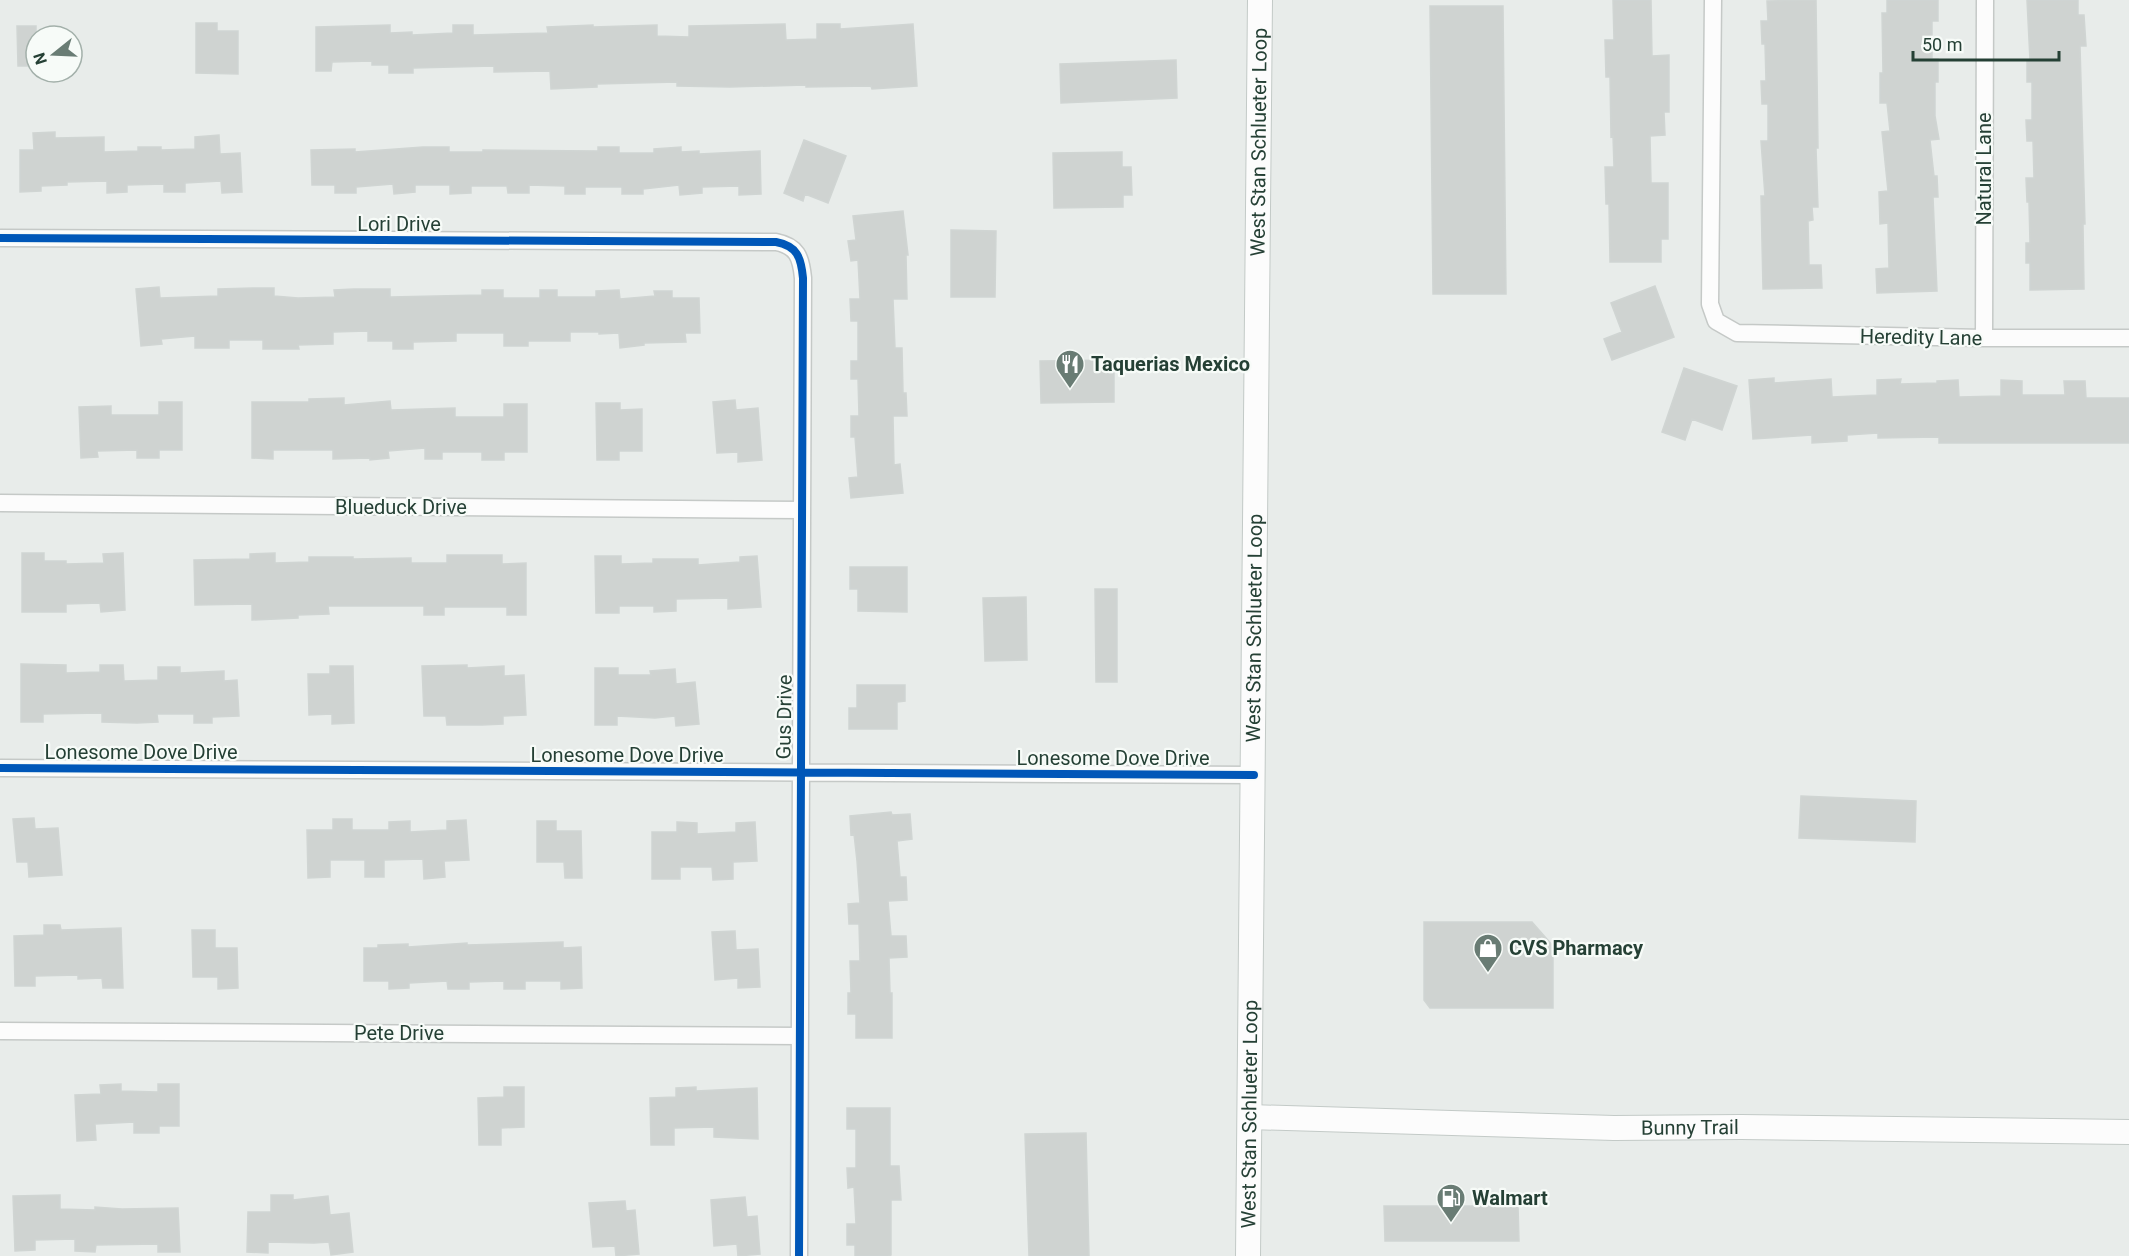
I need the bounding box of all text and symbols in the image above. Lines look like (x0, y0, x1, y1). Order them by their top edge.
north arrow (24, 24, 84, 84)
scale bar (1913, 24, 2058, 62)
street label: West Stan Schlueter Loop (1246, 28, 1272, 257)
text: 50 m (1922, 34, 1962, 55)
text: N (29, 50, 51, 67)
street label: Natural Lane (1972, 112, 1996, 226)
street label: Lori Drive (357, 212, 441, 236)
street label: Heredity Lane (1860, 324, 1982, 350)
restaurant icon: Taquerias Mexico (1054, 348, 1086, 390)
place label: Taquerias Mexico (1091, 352, 1250, 376)
street label: Blueduck Drive (335, 495, 467, 519)
street label: West Stan Schlueter Loop (1241, 513, 1267, 743)
street label: Gus Drive (771, 674, 797, 760)
street label: Lonesome Dove Drive (44, 740, 238, 764)
street label: Lonesome Dove Drive (530, 743, 724, 767)
street label: Lonesome Dove Drive (1016, 746, 1210, 770)
shop icon: CVS Pharmacy (1472, 932, 1504, 974)
place label: CVS Pharmacy (1509, 936, 1644, 960)
street label: West Stan Schlueter Loop (1236, 999, 1262, 1229)
street label: Pete Drive (354, 1021, 444, 1045)
street label: Bunny Trail (1641, 1115, 1739, 1140)
fuel station icon: Walmart (1435, 1182, 1467, 1224)
place label: Walmart (1472, 1186, 1548, 1210)

